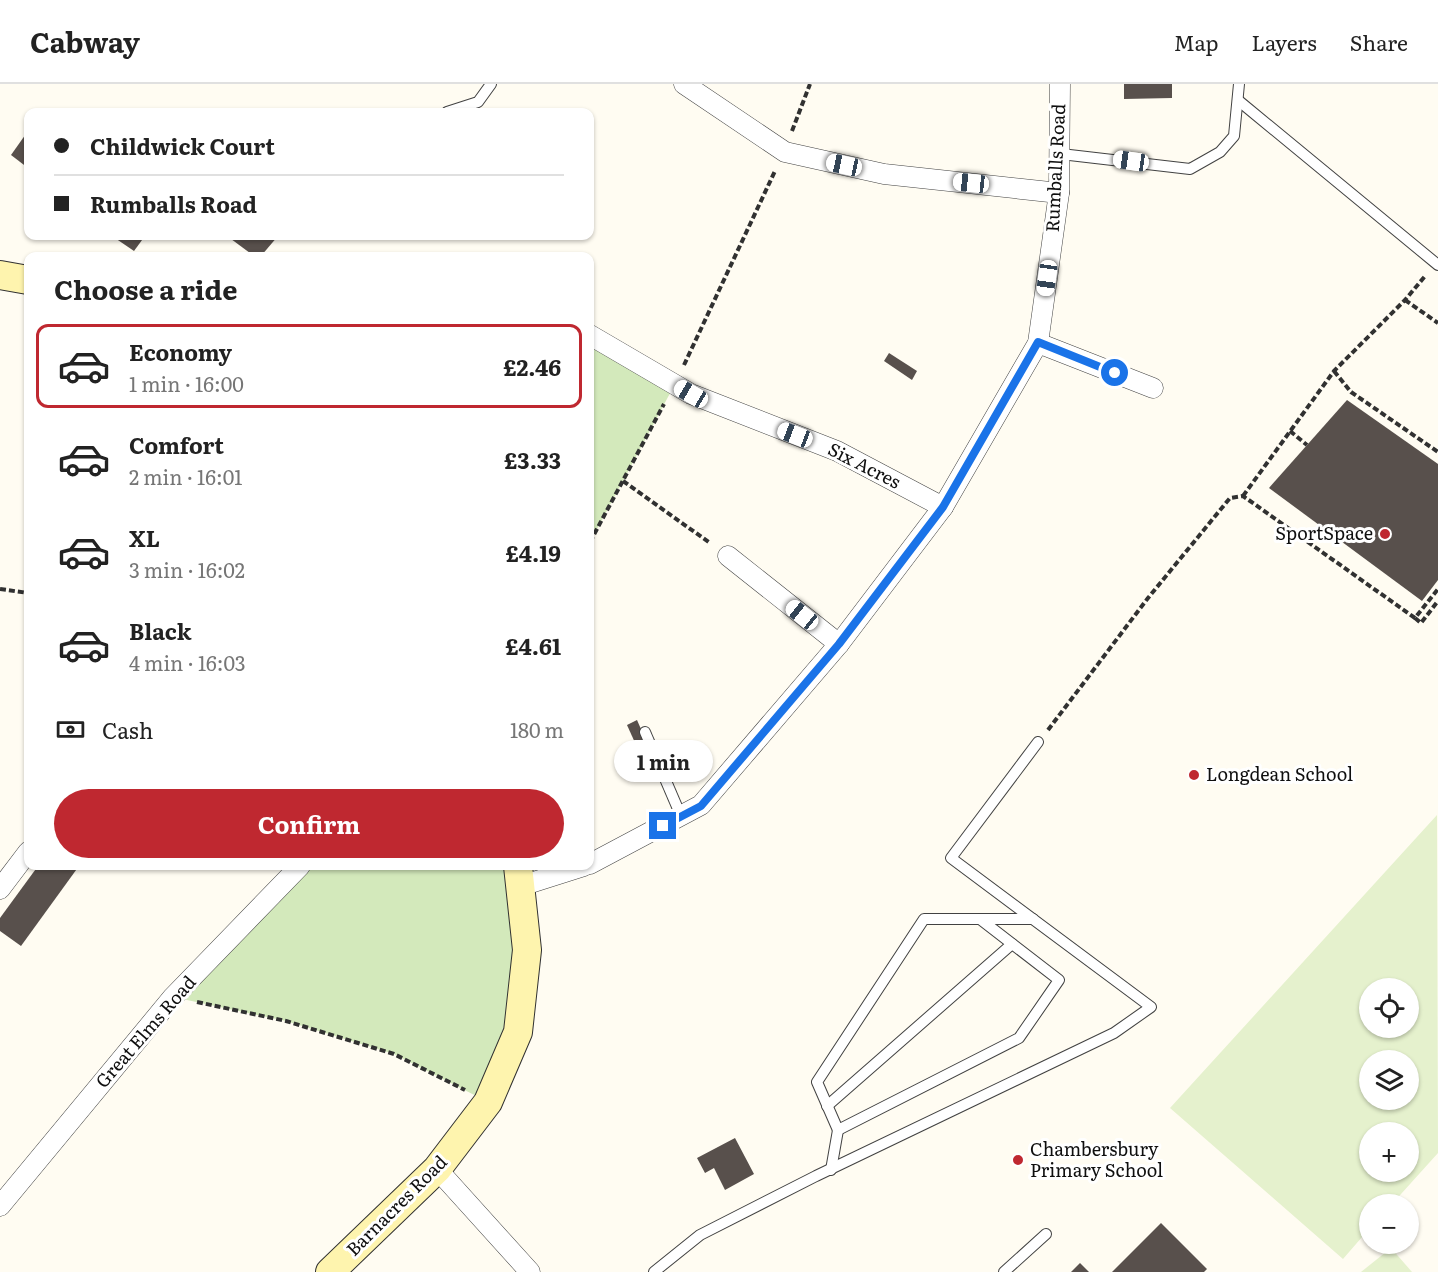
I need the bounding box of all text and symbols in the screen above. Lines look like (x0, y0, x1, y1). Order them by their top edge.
text: Cabway (30, 20, 140, 62)
text: Map (1174, 26, 1219, 57)
text: Layers (1252, 26, 1317, 57)
text: Share (1350, 26, 1408, 57)
street label: Rumballs Road (1038, 103, 1071, 233)
text: Childwick Court (90, 129, 275, 162)
car (1112, 150, 1150, 172)
car (825, 152, 863, 178)
car (952, 172, 990, 194)
text: Rumballs Road (90, 187, 257, 220)
car (1036, 259, 1058, 297)
text: Choose a ride (54, 268, 237, 308)
text: Economy (129, 335, 232, 368)
icon: car (57, 339, 111, 393)
text: £2.46 (503, 350, 561, 383)
route start (1101, 359, 1128, 386)
text: 1 min · 16:00 (129, 368, 244, 398)
car (671, 377, 711, 411)
car (775, 420, 815, 450)
text: Comfort (129, 428, 224, 461)
icon: car (57, 432, 111, 486)
street label: Six Acres (824, 435, 906, 494)
text: £3.33 (504, 443, 561, 476)
text: 2 min · 16:01 (129, 461, 242, 491)
place label: SportSpace (1275, 519, 1373, 546)
text: XL (129, 521, 160, 554)
icon: car (57, 525, 111, 579)
marker: SportSpace (1378, 527, 1392, 541)
text: £4.19 (505, 536, 561, 569)
text: 3 min · 16:02 (129, 554, 245, 584)
car (782, 597, 822, 633)
text: Black (129, 614, 191, 647)
icon: car (57, 618, 111, 672)
text: £4.61 (505, 629, 561, 662)
text: 4 min · 16:03 (129, 647, 246, 677)
icon: cash (54, 713, 87, 746)
text: Cash (102, 713, 153, 746)
text: 180 m (510, 714, 564, 744)
callout: 1 min (614, 739, 712, 781)
text: 1 min (637, 746, 690, 776)
place label: Longdean School (1206, 760, 1353, 787)
marker: Longdean School (1187, 768, 1201, 782)
button: Confirm (54, 789, 564, 858)
route end (649, 812, 676, 839)
street label: Great Elms Road (88, 969, 201, 1093)
map controls (1359, 978, 1419, 1254)
button: locate (1359, 978, 1419, 1038)
button: layers (1359, 1050, 1419, 1110)
button: + (1359, 1122, 1419, 1182)
place label: Chambersbury Primary School (1030, 1135, 1163, 1183)
street label: Barnacres Road (339, 1148, 453, 1262)
marker: Chambersbury Primary School (1011, 1153, 1025, 1167)
button: − (1359, 1194, 1419, 1254)

